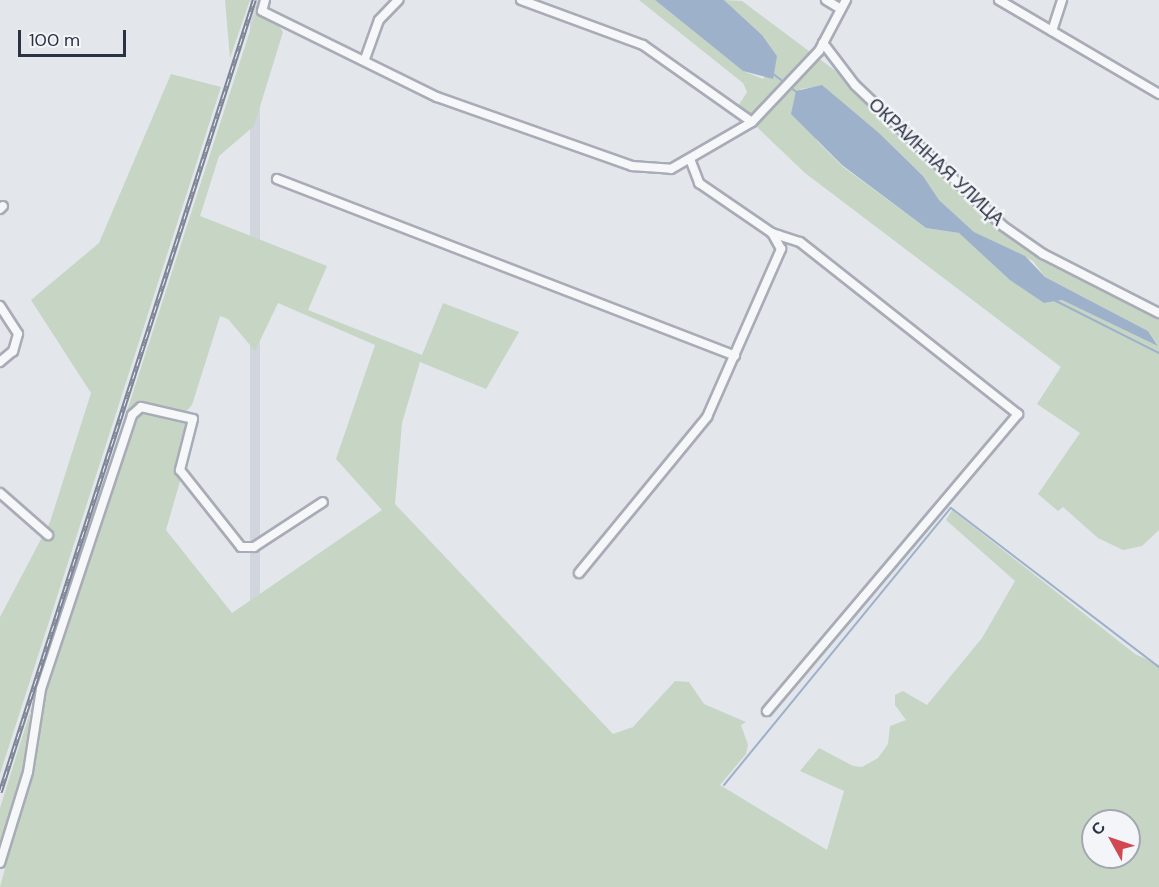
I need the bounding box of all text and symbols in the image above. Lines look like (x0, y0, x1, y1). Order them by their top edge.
scale bar (21, 18, 129, 56)
text: 100 m (29, 28, 80, 52)
street label: ОКРАИННАЯ УЛИЦА (864, 94, 1008, 230)
north arrow (1081, 809, 1141, 869)
text: С (1087, 817, 1110, 840)

